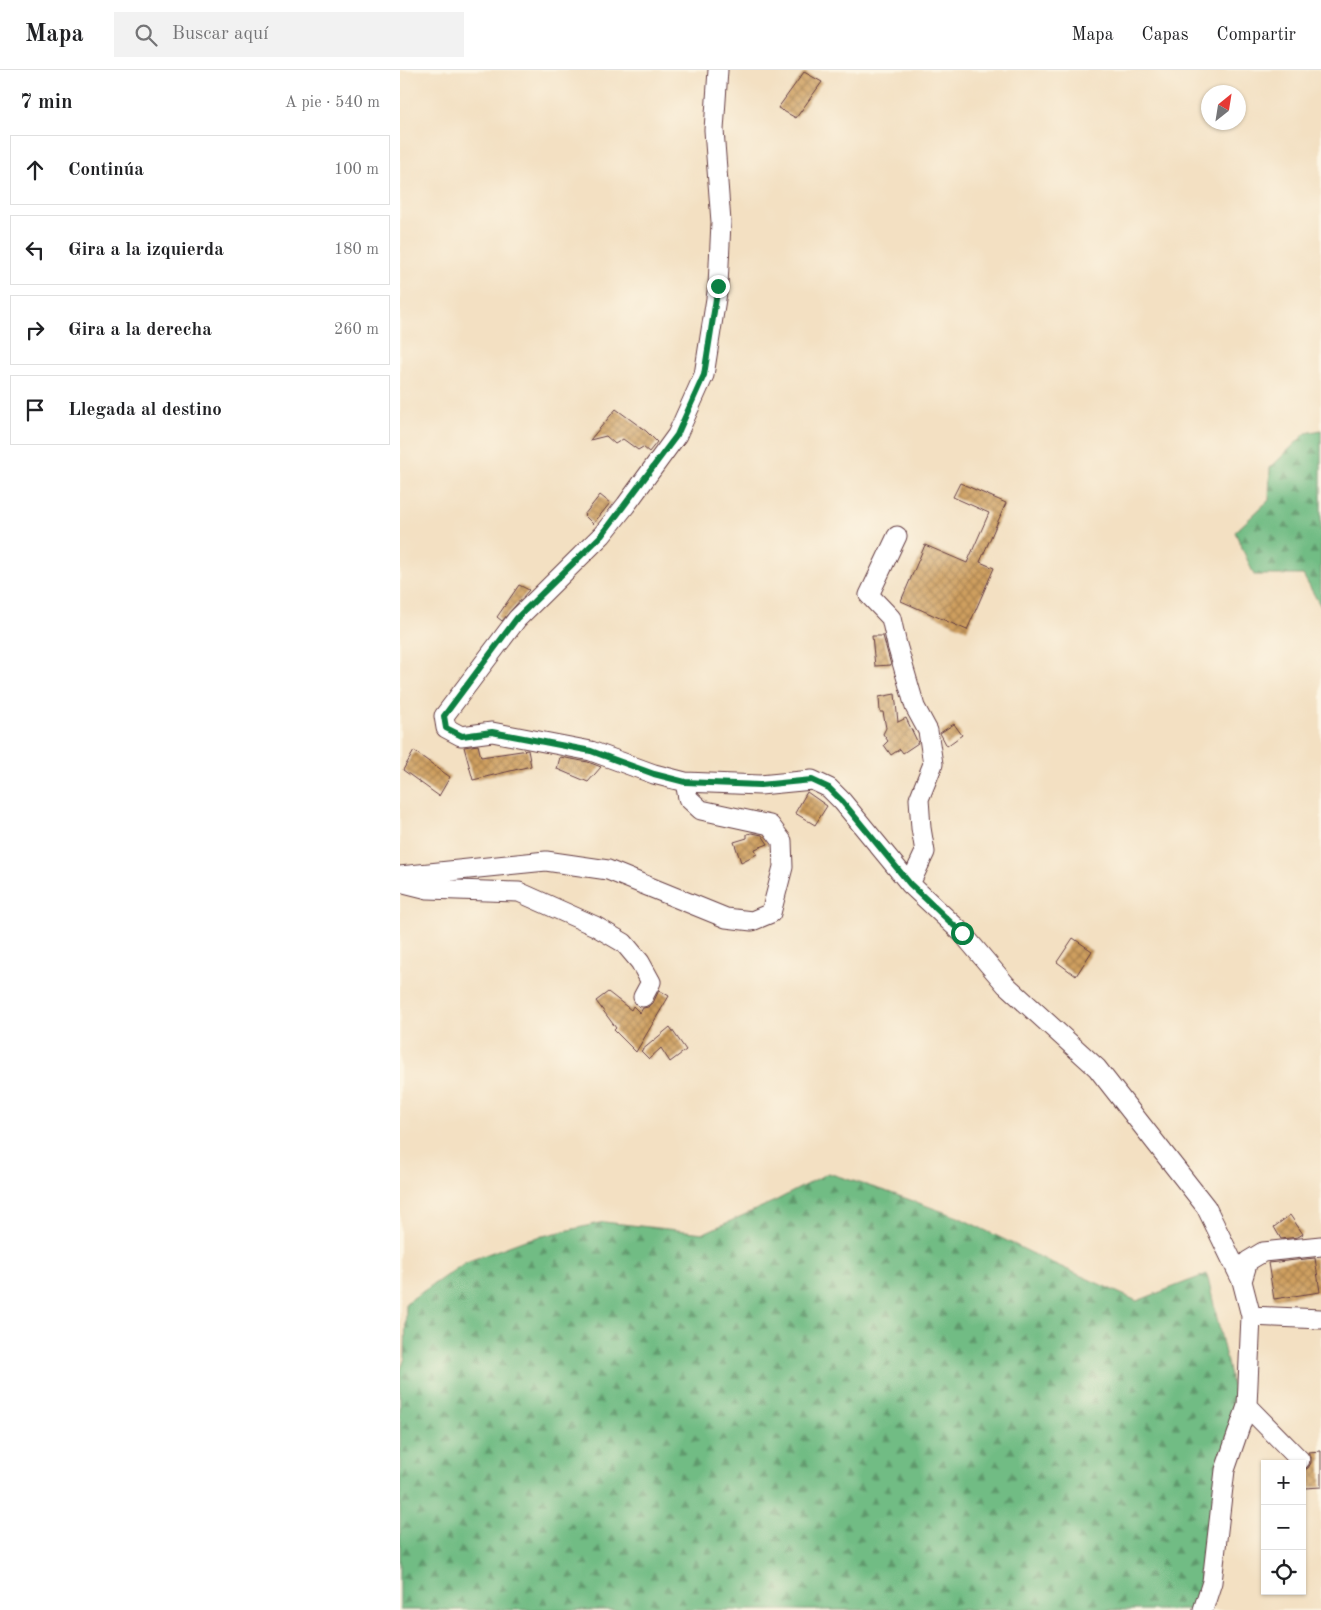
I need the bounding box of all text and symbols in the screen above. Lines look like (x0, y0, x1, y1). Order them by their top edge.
search box (114, 12, 464, 57)
icon: search (132, 21, 160, 49)
text: Mapa (25, 23, 84, 47)
text: Buscar aquí (172, 25, 268, 44)
text: Mapa (1071, 26, 1114, 44)
text: Capas (1142, 26, 1189, 44)
text: Compartir (1217, 26, 1296, 44)
north arrow (1201, 85, 1246, 130)
text: 7 min (20, 92, 73, 113)
text: A pie · 540 m (285, 95, 380, 111)
icon: ahead (21, 156, 49, 184)
text: Continúa (68, 161, 144, 180)
text: 100 m (334, 162, 379, 178)
icon: left (21, 236, 49, 264)
text: Gira a la izquierda (68, 241, 224, 260)
text: 180 m (334, 242, 379, 258)
route end (707, 275, 730, 298)
icon: right (21, 316, 49, 344)
text: Gira a la derecha (68, 321, 212, 340)
text: 260 m (334, 322, 379, 338)
icon: arrive (21, 396, 49, 424)
text: Llegada al destino (68, 401, 222, 420)
route start (951, 922, 974, 945)
map controls (1261, 1460, 1306, 1595)
button: + (1261, 1460, 1306, 1505)
button: − (1261, 1505, 1306, 1550)
button: locate (1261, 1550, 1306, 1595)

